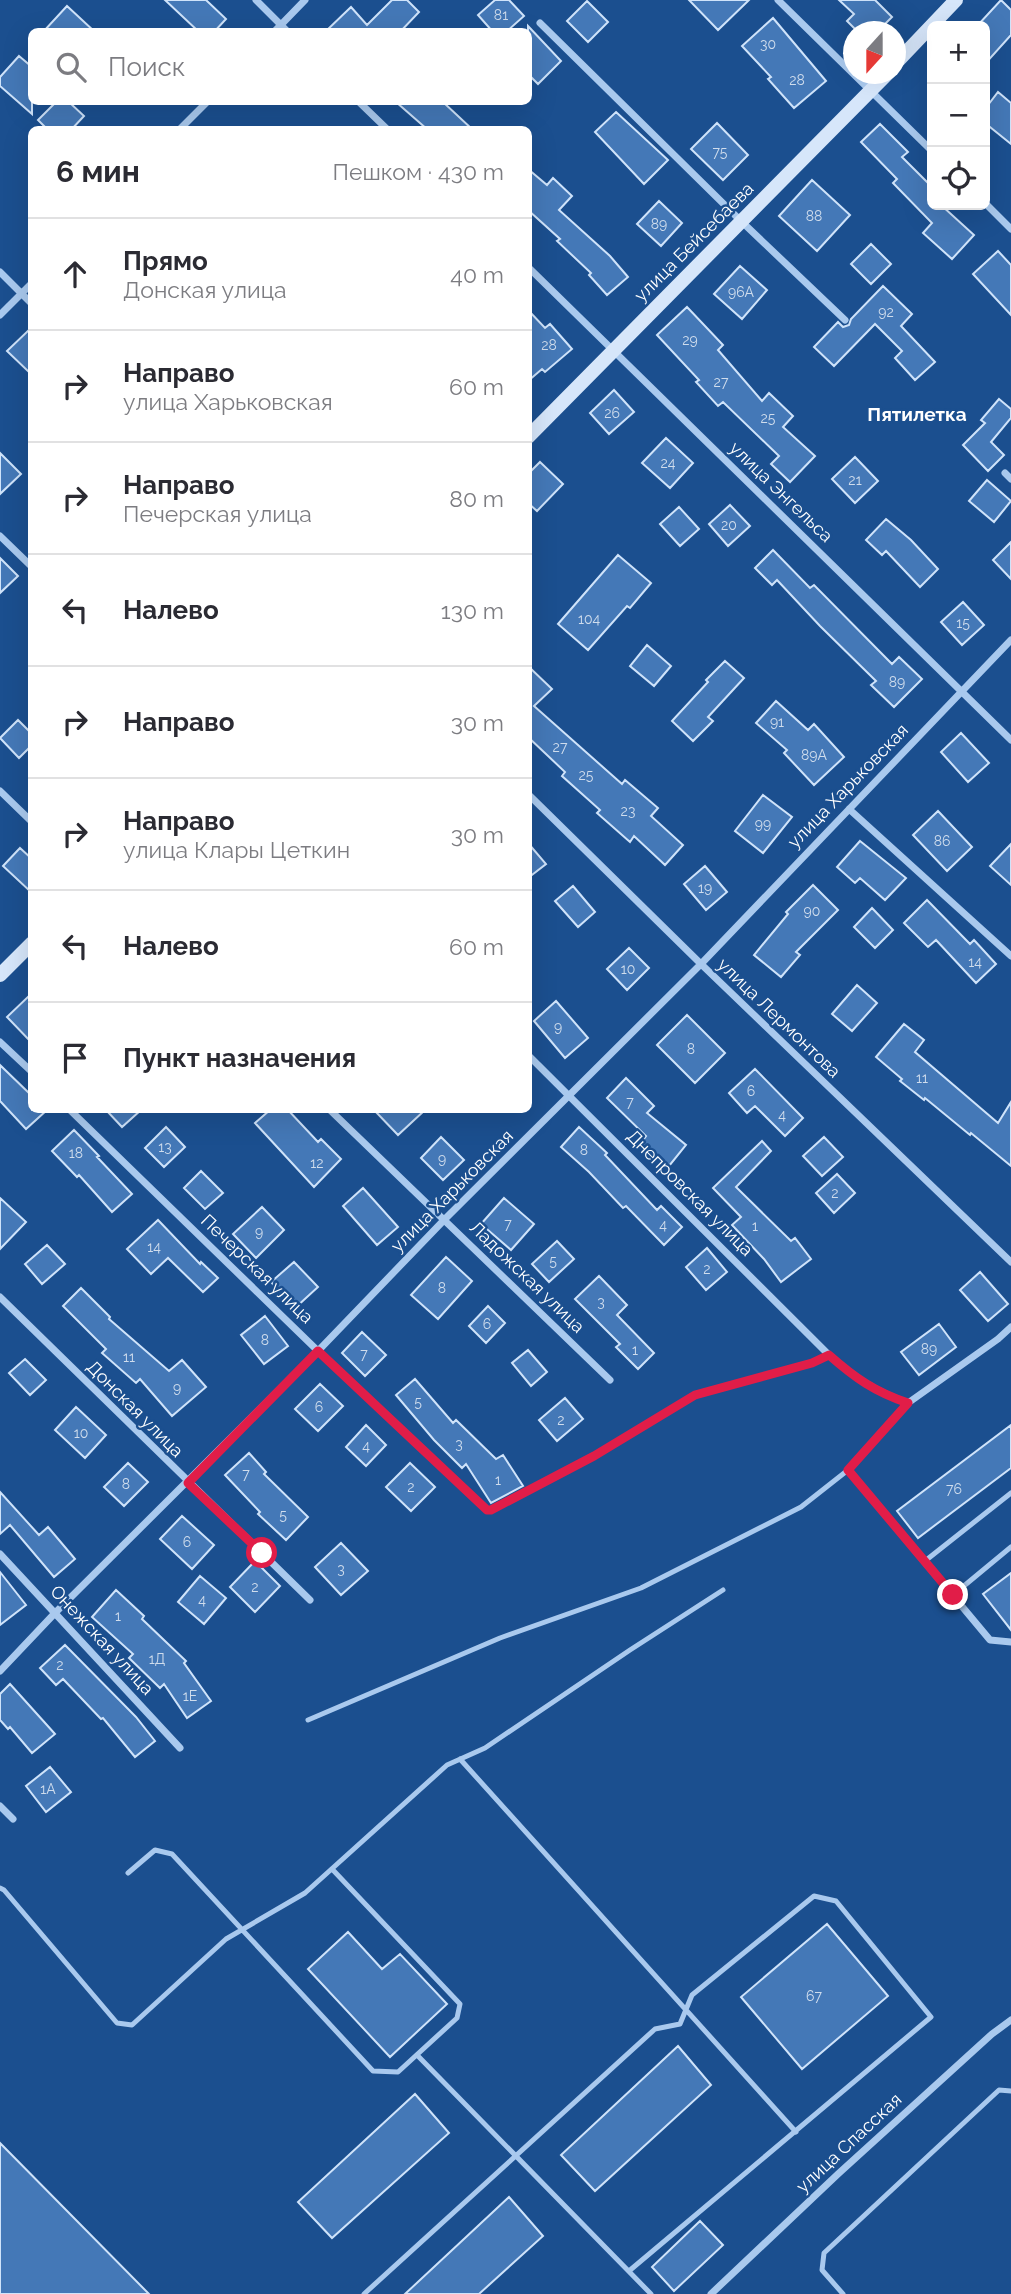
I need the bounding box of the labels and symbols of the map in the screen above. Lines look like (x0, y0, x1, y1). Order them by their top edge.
house number: 81 (494, 7, 508, 23)
north arrow (843, 21, 906, 84)
house number: 30 (760, 36, 776, 52)
house number: 28 (789, 72, 805, 88)
house number: 75 (713, 144, 728, 160)
street label: улица Бейсебаева (630, 178, 758, 306)
house number: 88 (806, 208, 822, 224)
house number: 89 (651, 216, 667, 232)
house number: 96А (728, 284, 754, 300)
house number: 92 (878, 304, 894, 320)
house number: 29 (682, 332, 698, 348)
house number: 28 (541, 337, 557, 353)
house number: 27 (714, 374, 729, 390)
district label: Пятилетка (867, 403, 967, 425)
house number: 26 (604, 405, 620, 421)
house number: 25 (761, 410, 776, 426)
street label: улица Энгельса (725, 437, 837, 546)
house number: 24 (661, 455, 676, 471)
house number: 21 (848, 472, 862, 488)
house number: 20 (721, 517, 737, 533)
house number: 104 (578, 611, 600, 627)
house number: 15 (956, 615, 970, 631)
house number: 89 (889, 674, 905, 690)
house number: 91 (770, 714, 784, 730)
street label: улица Харьковская (783, 719, 912, 852)
house number: 27 (553, 739, 568, 755)
house number: 89А (801, 747, 828, 763)
house number: 25 (579, 767, 594, 783)
house number: 23 (621, 803, 635, 819)
house number: 99 (755, 816, 771, 832)
house number: 86 (934, 833, 950, 849)
house number: 19 (698, 880, 712, 896)
house number: 90 (804, 903, 820, 919)
street label: улица Лермонтова (713, 954, 845, 1082)
house number: 14 (968, 954, 982, 970)
house number: 10 (621, 961, 635, 977)
house number: 9 (554, 1019, 562, 1035)
house number: 8 (687, 1041, 695, 1057)
house number: 11 (916, 1070, 928, 1086)
house number: 6 (747, 1083, 755, 1099)
house number: 7 (626, 1094, 634, 1110)
house number: 4 (778, 1107, 786, 1123)
street label: улица Харьковская (386, 1125, 517, 1256)
street label: Днепровская улица (623, 1125, 758, 1260)
house number: 13 (158, 1139, 172, 1155)
house number: 8 (580, 1142, 588, 1158)
house number: 18 (69, 1145, 83, 1161)
house number: 9 (438, 1151, 446, 1167)
house number: 12 (310, 1155, 324, 1171)
house number: 2 (831, 1185, 839, 1201)
street label: Печерская улица (197, 1210, 318, 1328)
street label: Ладожская улица (466, 1216, 589, 1337)
house number: 7 (504, 1216, 512, 1232)
house number: 4 (659, 1217, 667, 1233)
house number: 1 (752, 1218, 758, 1234)
house number: 9 (255, 1224, 263, 1240)
house number: 14 (147, 1239, 161, 1255)
house number: 5 (549, 1253, 557, 1269)
house number: 2 (703, 1261, 711, 1277)
house number: 8 (438, 1280, 446, 1296)
house number: 3 (597, 1294, 605, 1310)
house number: 6 (483, 1316, 491, 1332)
house number: 8 (261, 1332, 269, 1348)
house number: 89 (921, 1341, 937, 1357)
house number: 1 (632, 1342, 638, 1358)
house number: 7 (360, 1346, 368, 1362)
house number: 11 (123, 1349, 135, 1365)
street label: Донская улица (83, 1356, 188, 1461)
house number: 9 (173, 1380, 181, 1396)
house number: 5 (414, 1394, 422, 1410)
house number: 6 (315, 1399, 323, 1415)
house number: 2 (557, 1412, 565, 1428)
house number: 10 (74, 1425, 88, 1441)
house number: 3 (455, 1436, 463, 1452)
house number: 4 (362, 1438, 370, 1454)
house number: 7 (242, 1466, 250, 1482)
house number: 1 (495, 1472, 501, 1488)
house number: 8 (122, 1476, 130, 1492)
house number: 2 (407, 1479, 415, 1495)
house number: 76 (946, 1481, 962, 1497)
house number: 5 (279, 1507, 287, 1523)
house number: 6 (183, 1534, 191, 1550)
route start (246, 1537, 277, 1568)
house number: 3 (337, 1561, 345, 1577)
house number: 2 (251, 1579, 259, 1595)
route end (937, 1579, 968, 1610)
street label: Онежская улица (46, 1581, 158, 1699)
house number: 4 (198, 1592, 206, 1608)
house number: 1 (115, 1608, 121, 1624)
house number: 1Д (149, 1651, 165, 1667)
house number: 2 (56, 1657, 64, 1673)
house number: 1Е (183, 1688, 197, 1704)
house number: 1А (40, 1781, 56, 1797)
house number: 67 (806, 1988, 822, 2004)
street label: улица Спасская (792, 2089, 906, 2197)

